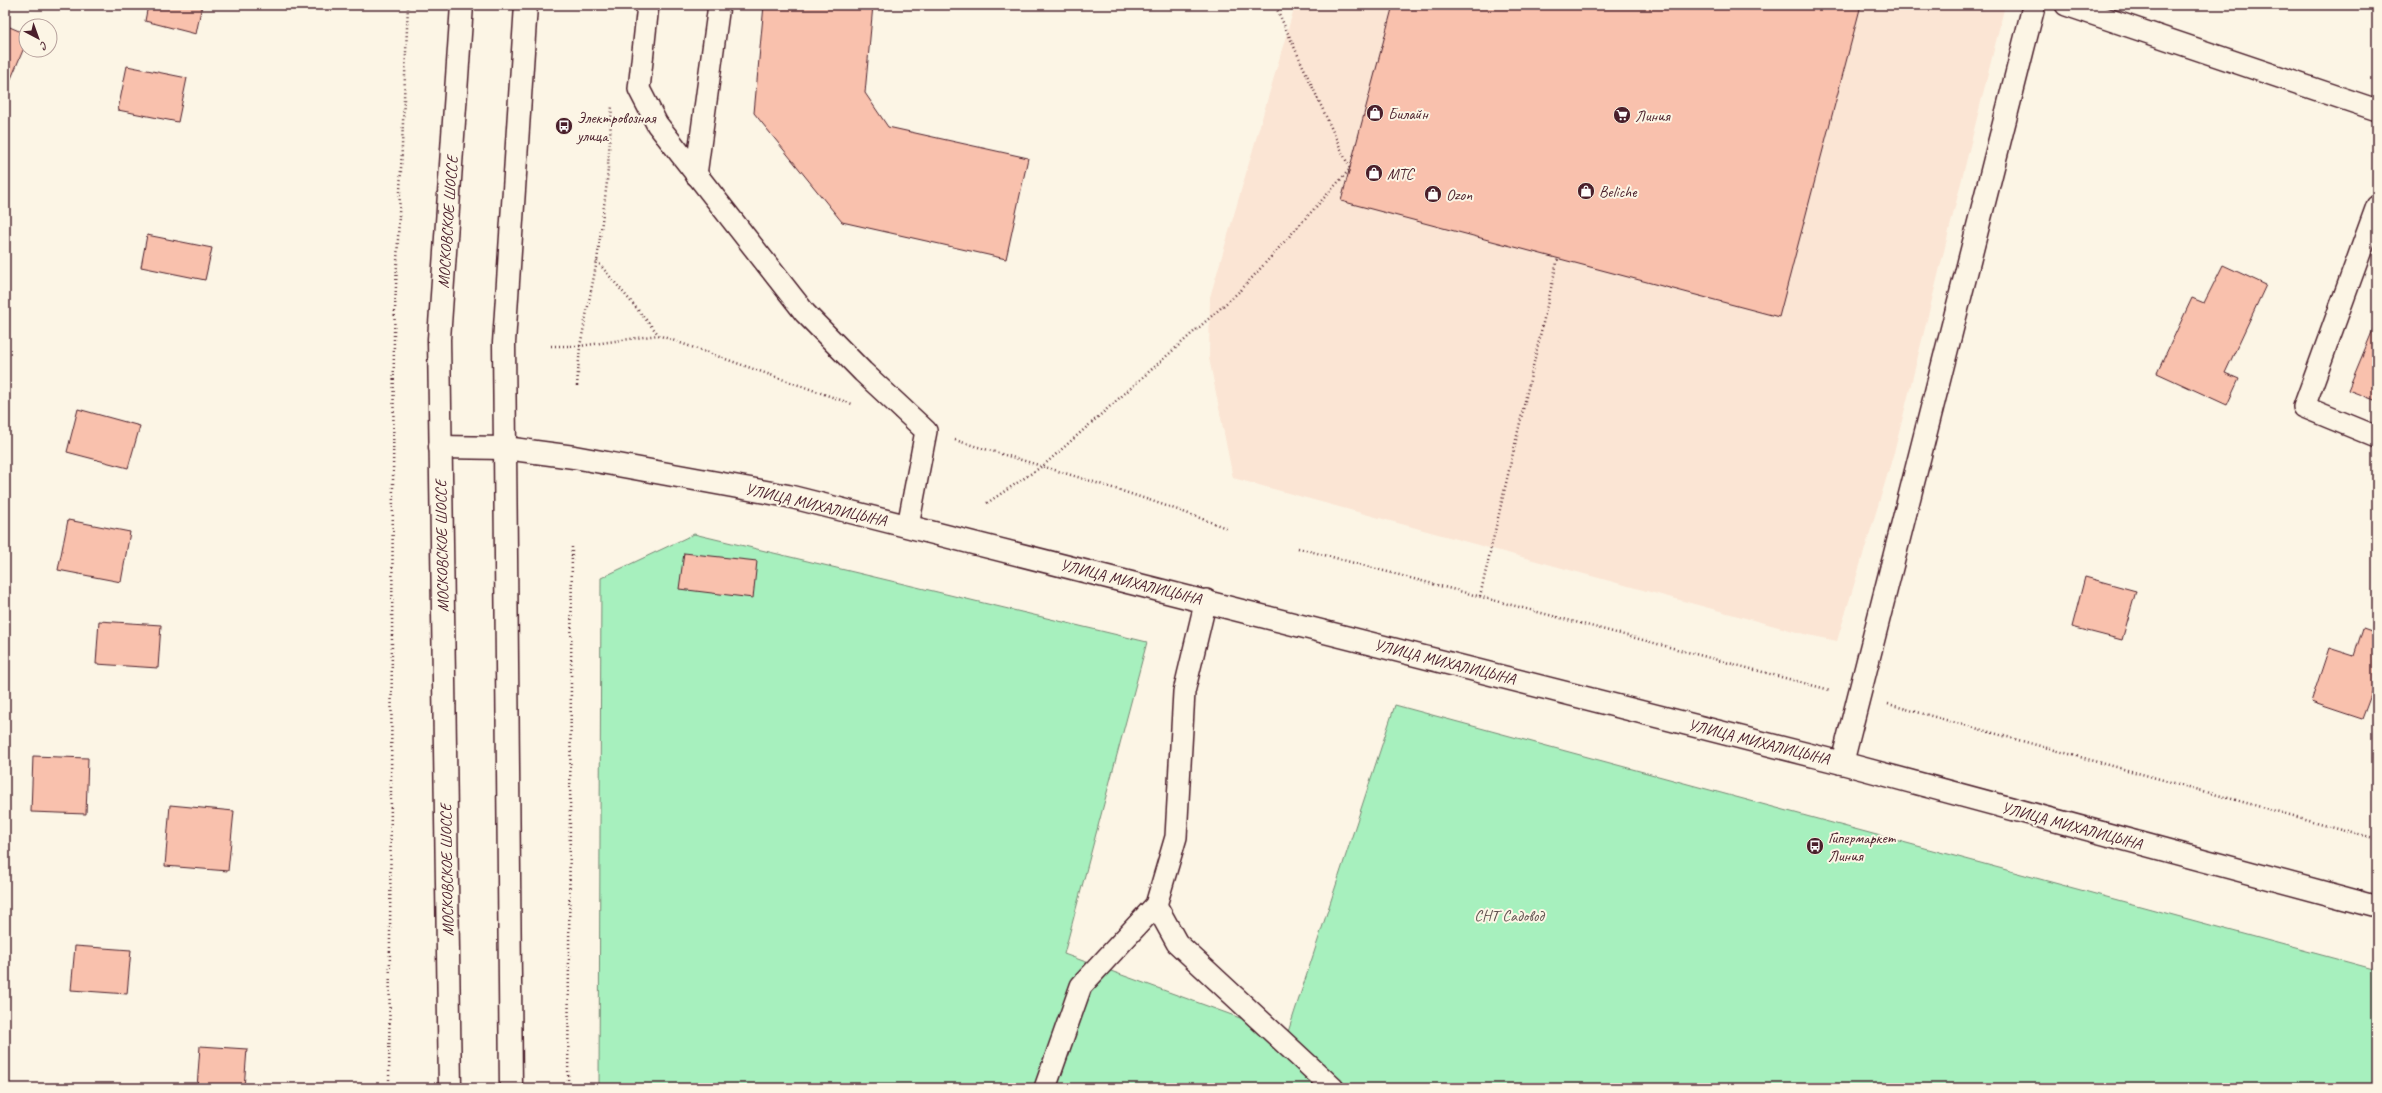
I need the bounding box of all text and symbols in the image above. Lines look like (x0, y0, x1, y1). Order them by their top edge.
north arrow (18, 18, 58, 58)
text: С (37, 38, 51, 54)
shop icon: Билайн (1365, 103, 1385, 123)
place label: Билайн (1388, 104, 1429, 124)
supermarket icon: Линия (1612, 105, 1632, 125)
place label: Линия (1635, 106, 1671, 126)
place label: Электровозная улица (576, 108, 656, 146)
bus stop icon: Электровозная улица (554, 116, 574, 136)
street label: МОСКОВСКОЕ ШОССЕ (433, 153, 463, 289)
shop icon: МТС (1364, 163, 1384, 183)
place label: МТС (1387, 164, 1416, 184)
shop icon: Beliche (1576, 181, 1596, 201)
place label: Beliche (1599, 182, 1638, 202)
shop icon: Ozon (1423, 184, 1443, 204)
place label: Ozon (1446, 185, 1473, 205)
street label: МОСКОВСКОЕ ШОССЕ (431, 477, 453, 612)
street label: УЛИЦА МИХАЛИЦЫНА (743, 479, 889, 531)
street label: УЛИЦА МИХАЛИЦЫНА (1058, 555, 1204, 609)
street label: УЛИЦА МИХАЛИЦЫНА (1372, 635, 1518, 689)
street label: УЛИЦА МИХАЛИЦЫНА (1686, 715, 1832, 769)
street label: УЛИЦА МИХАЛИЦЫНА (1999, 798, 2145, 855)
street label: МОСКОВСКОЕ ШОССЕ (436, 801, 458, 936)
place label: Гипермаркет Линия (1828, 828, 1897, 866)
bus stop icon: Гипермаркет Линия (1805, 836, 1825, 856)
park label: СНТ Садовод (1474, 906, 1545, 926)

